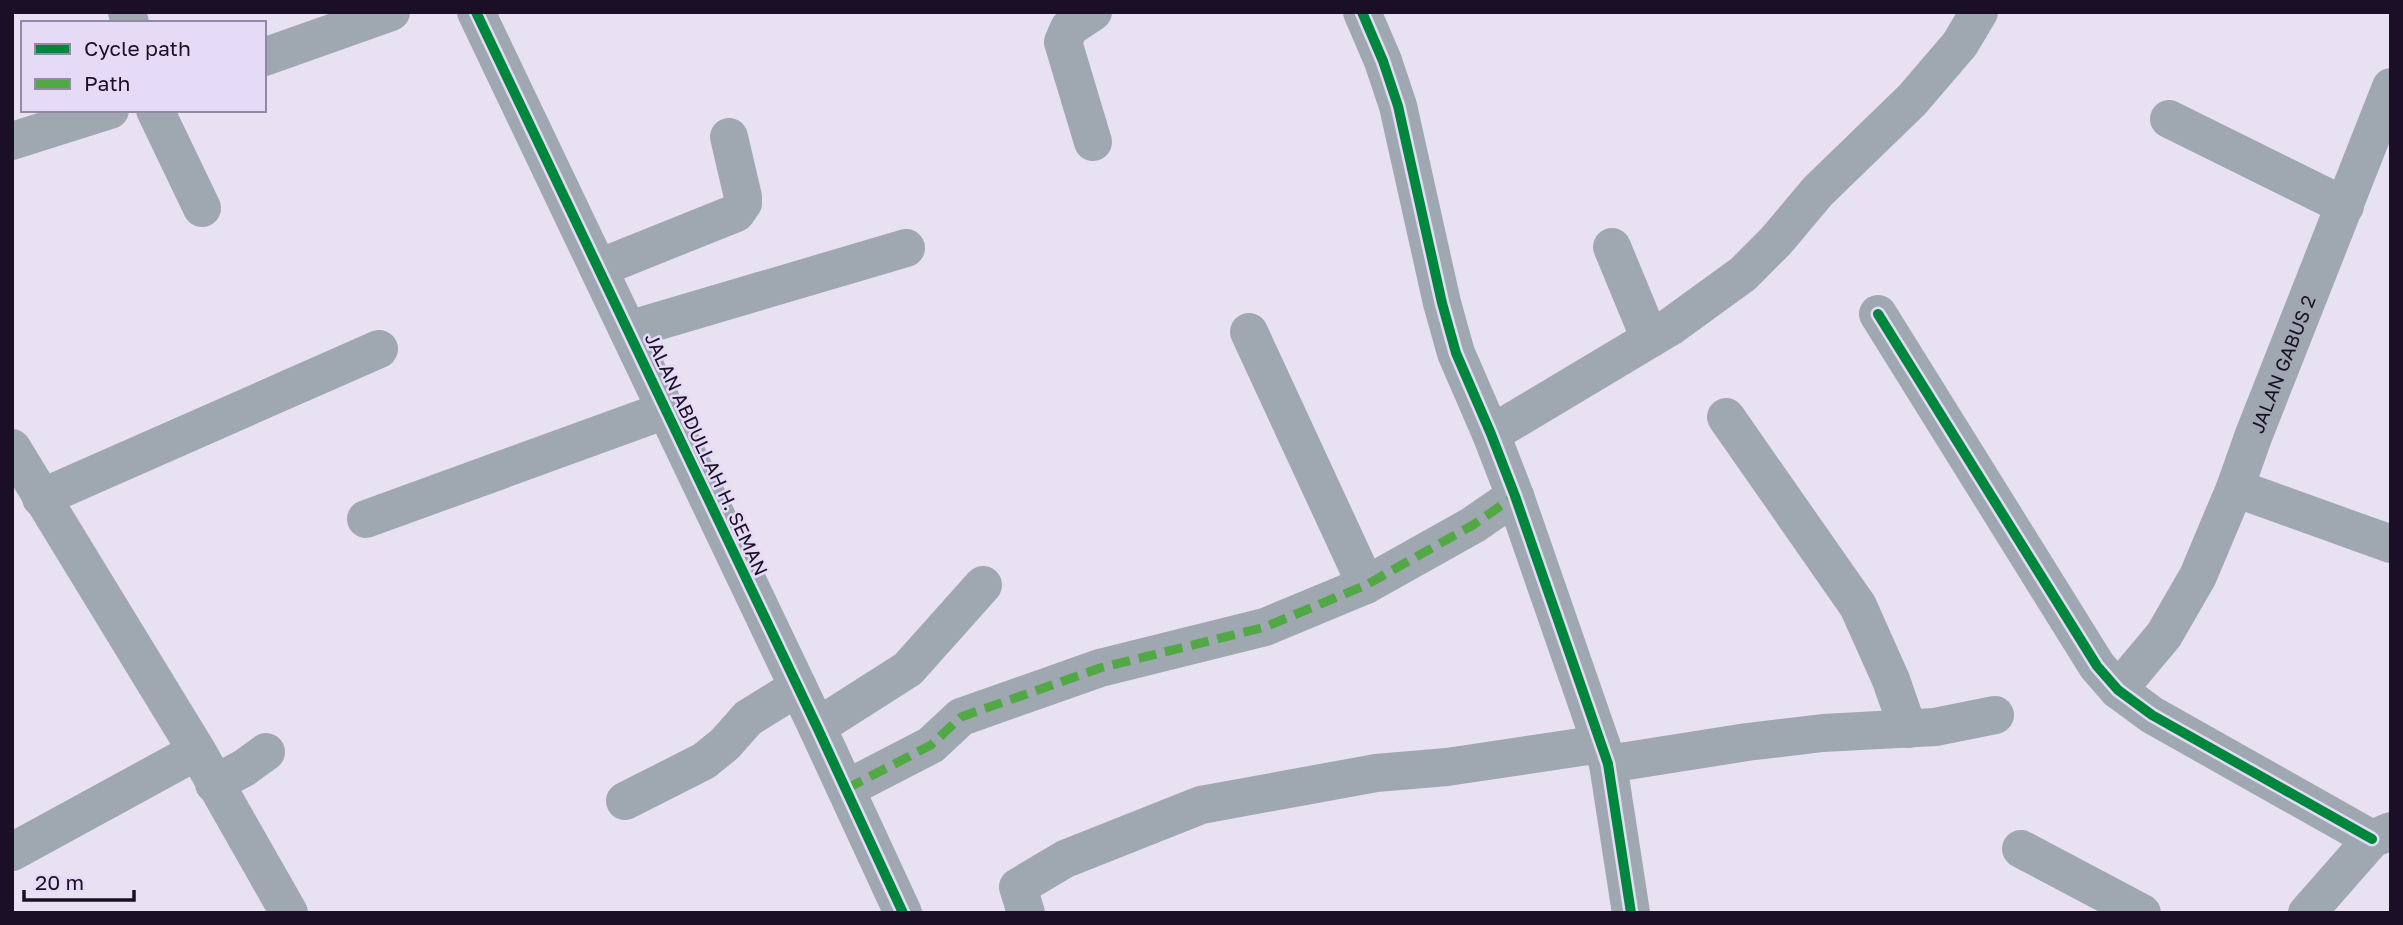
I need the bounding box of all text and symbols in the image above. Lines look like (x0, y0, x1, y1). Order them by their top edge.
legend (21, 21, 266, 112)
text: Cycle path (84, 35, 191, 61)
text: Path (84, 70, 131, 96)
street label: JALAN GABUS 2 (2244, 292, 2319, 436)
street label: JALAN ABDULLAH H. SEMAN (641, 329, 773, 579)
scale bar (24, 858, 135, 902)
text: 20 m (35, 869, 84, 895)

